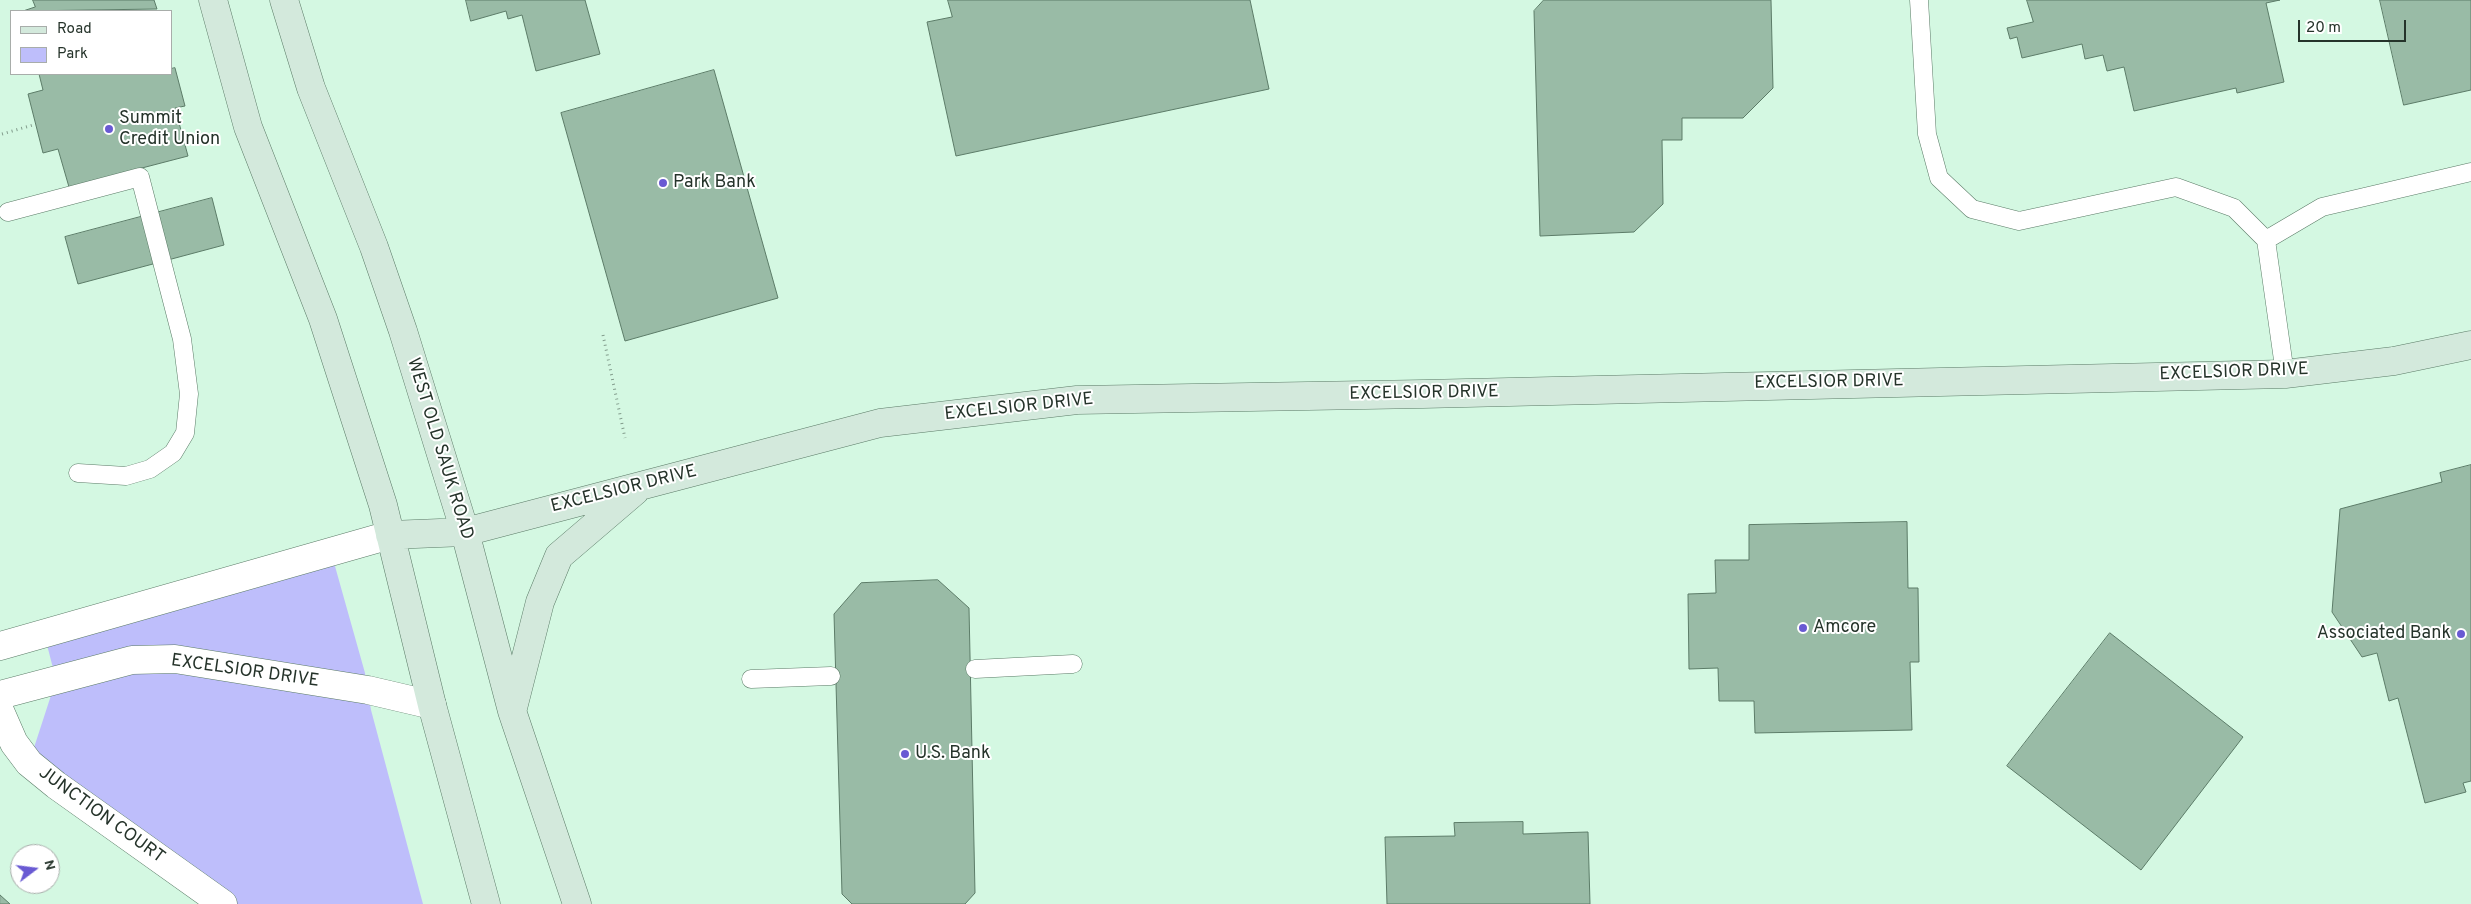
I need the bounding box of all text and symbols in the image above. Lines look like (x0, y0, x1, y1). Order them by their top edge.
legend (10, 10, 172, 75)
scale bar (2301, 10, 2408, 42)
text: 20 m (2306, 19, 2341, 38)
text: Road (57, 20, 92, 39)
text: Park (57, 45, 88, 64)
place label: Summit Credit Union (119, 108, 220, 150)
marker: Summit Credit Union (103, 123, 115, 135)
place label: Park Bank (673, 172, 756, 194)
marker: Park Bank (657, 177, 669, 189)
street label: WEST OLD SAUK ROAD (401, 355, 477, 543)
street label: EXCELSIOR DRIVE (2159, 360, 2309, 386)
street label: EXCELSIOR DRIVE (1754, 371, 1904, 395)
street label: EXCELSIOR DRIVE (1349, 382, 1499, 406)
street label: EXCELSIOR DRIVE (944, 389, 1094, 427)
street label: EXCELSIOR DRIVE (549, 461, 699, 519)
place label: Amcore (1813, 617, 1876, 639)
marker: Amcore (1797, 622, 1809, 634)
place label: Associated Bank (2317, 623, 2451, 645)
marker: Associated Bank (2455, 628, 2467, 640)
street label: EXCELSIOR DRIVE (170, 651, 320, 693)
place label: U.S. Bank (915, 743, 991, 765)
marker: U.S. Bank (899, 748, 911, 760)
street label: JUNCTION COURT (34, 763, 168, 869)
north arrow (10, 844, 60, 894)

